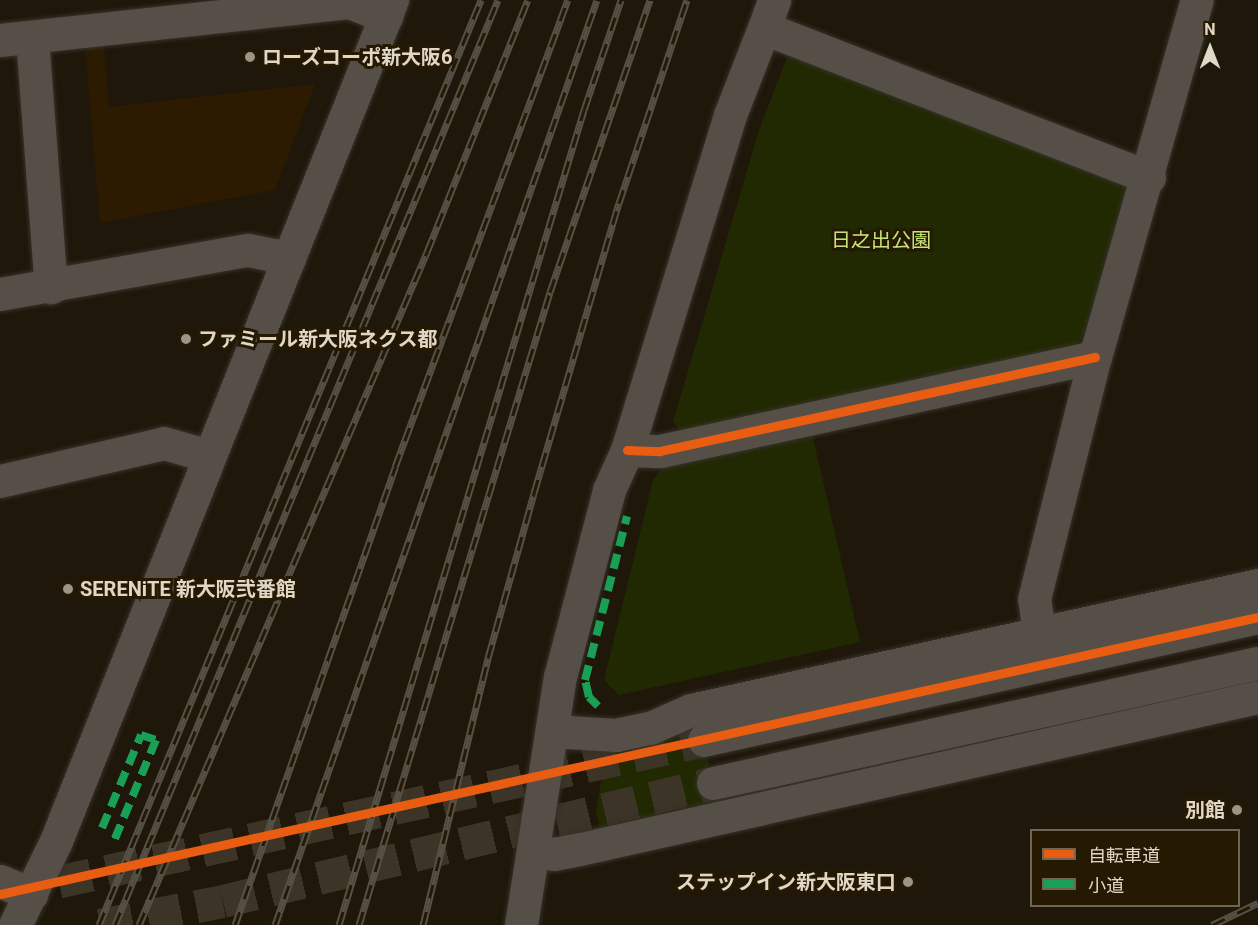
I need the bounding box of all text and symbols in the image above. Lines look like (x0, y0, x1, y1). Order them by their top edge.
north arrow (1180, 18, 1240, 78)
text: N (1204, 20, 1216, 39)
place label: ローズコーポ新大阪6 (262, 45, 453, 69)
marker: ローズコーポ新大阪6 (243, 50, 257, 64)
park label: 日之出公園 (831, 228, 931, 252)
place label: ファミール新大阪ネクス都 (198, 327, 438, 351)
marker: ファミール新大阪ネクス都 (179, 332, 193, 346)
place label: SERENiTE 新大阪弐番館 (80, 577, 296, 601)
marker: SERENiTE 新大阪弐番館 (61, 582, 75, 596)
place label: 別館 (1185, 798, 1225, 822)
marker: 別館 (1230, 803, 1244, 817)
legend (1030, 829, 1240, 907)
text: 自転車道 (1088, 845, 1160, 866)
place label: ステップイン新大阪東口 (676, 870, 896, 894)
marker: ステップイン新大阪東口 (901, 875, 915, 889)
text: 小道 (1088, 875, 1124, 896)

